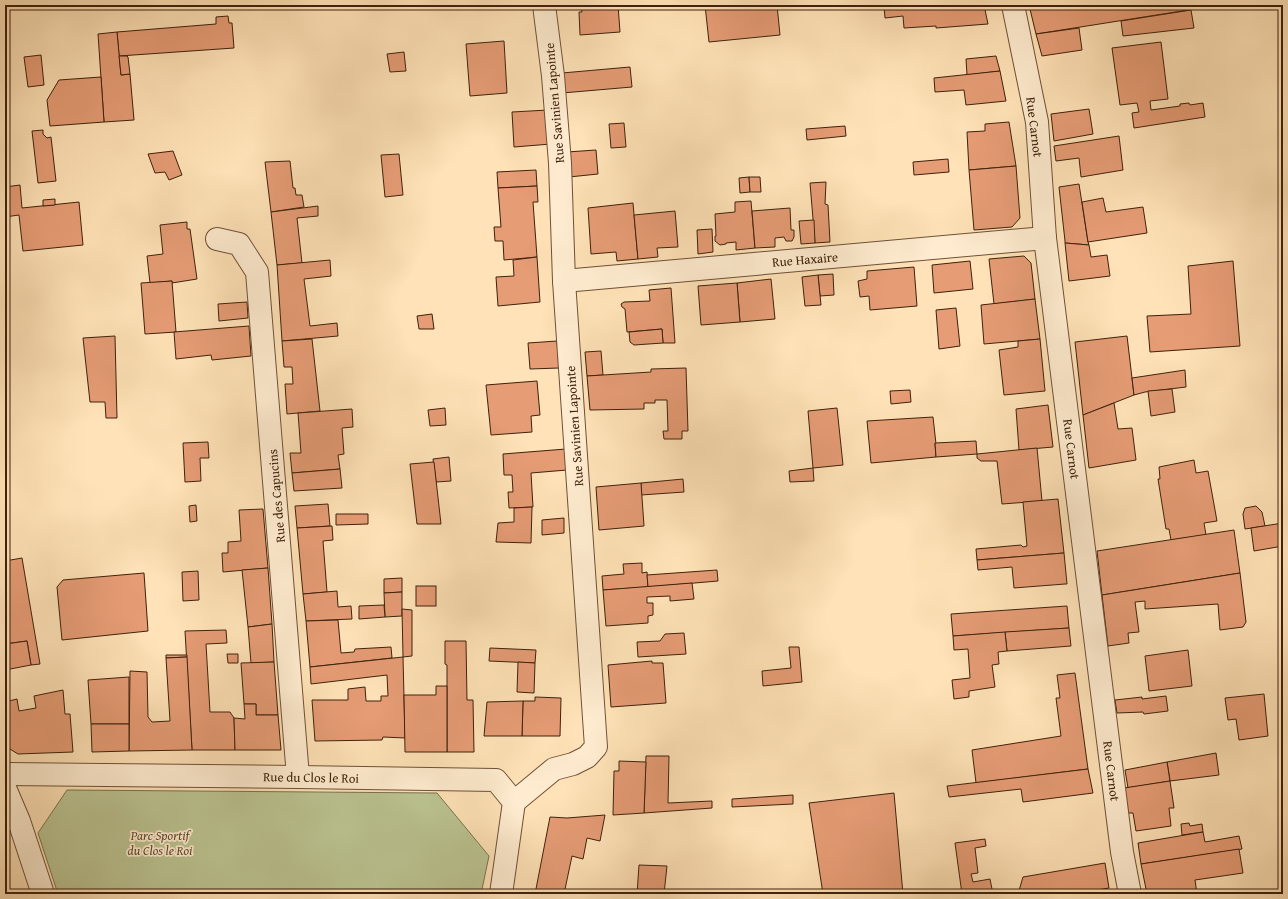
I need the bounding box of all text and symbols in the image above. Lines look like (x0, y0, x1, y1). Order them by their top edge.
street label: Rue Savinien Lapointe (540, 42, 569, 164)
street label: Rue Carnot (1021, 96, 1048, 159)
street label: Rue Haxaire (771, 247, 839, 272)
street label: Rue Savinien Lapointe (561, 365, 588, 487)
street label: Rue Carnot (1058, 418, 1085, 481)
street label: Rue des Capucins (263, 448, 290, 543)
street label: Rue Carnot (1098, 740, 1125, 803)
street label: Rue du Clos le Roi (263, 767, 360, 788)
park label: Parc Sportif du Clos le Roi (128, 826, 193, 860)

